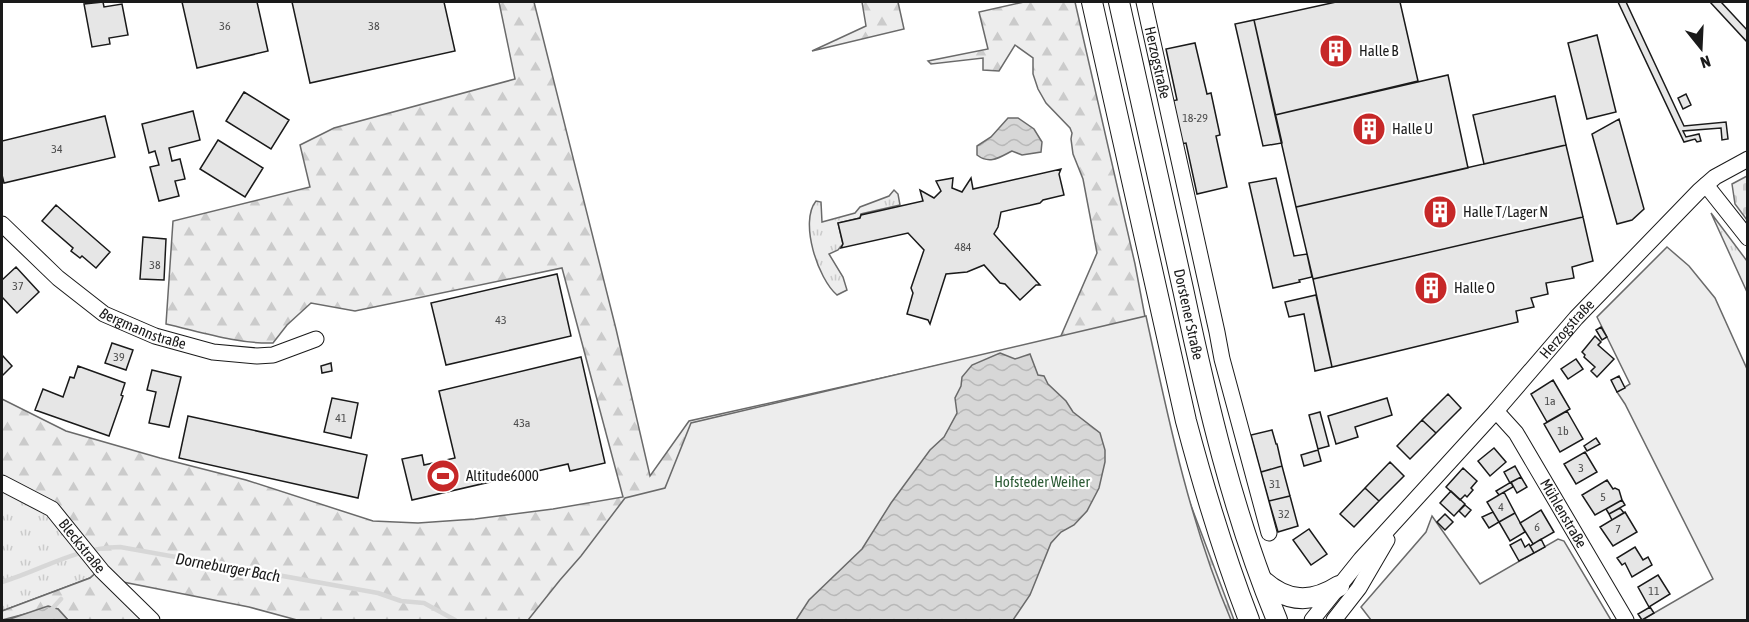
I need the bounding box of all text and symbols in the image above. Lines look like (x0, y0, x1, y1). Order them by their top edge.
north arrow (1671, 18, 1731, 78)
house number: 36 (219, 19, 231, 33)
house number: 38 (368, 19, 380, 33)
street label: Herzogstraße (1142, 25, 1174, 100)
building icon: Halle B (1318, 33, 1354, 69)
place label: Halle B (1359, 42, 1398, 59)
text: N (1698, 52, 1713, 72)
house number: 18-29 (1182, 111, 1208, 125)
building icon: Halle U (1351, 111, 1387, 147)
place label: Halle U (1392, 120, 1433, 137)
house number: 34 (51, 142, 63, 156)
building icon: Halle T/Lager N (1422, 194, 1458, 230)
place label: Halle T/Lager N (1463, 203, 1548, 220)
house number: 484 (955, 240, 972, 254)
house number: 38 (149, 258, 161, 272)
street label: Dorstener Straße (1171, 267, 1207, 361)
building icon: Halle O (1413, 270, 1449, 306)
house number: 37 (12, 279, 24, 293)
place label: Halle O (1454, 279, 1495, 296)
street label: Herzogstraße (1536, 295, 1597, 362)
street label: Bergmannstraße (96, 305, 188, 352)
house number: 43 (495, 313, 507, 327)
house number: 39 (113, 350, 125, 364)
house number: 1a (1544, 394, 1556, 408)
house number: 41 (335, 411, 347, 425)
house number: 43a (514, 416, 530, 430)
house number: 1b (1557, 424, 1569, 438)
sports icon: Altitude6000 (425, 458, 461, 494)
house number: 3 (1578, 461, 1584, 475)
place label: Altitude6000 (466, 467, 539, 484)
park label: Hofsteder Weiher (994, 473, 1090, 490)
street label: Mühlenstraße (1537, 476, 1591, 551)
house number: 31 (1269, 477, 1281, 491)
house number: 5 (1600, 490, 1606, 504)
house number: 4 (1498, 500, 1504, 514)
house number: 32 (1278, 507, 1290, 521)
street label: Bleckstraße (55, 515, 109, 576)
house number: 6 (1534, 520, 1540, 534)
house number: 7 (1615, 522, 1621, 536)
water label: Dorneburger Bach (174, 549, 282, 586)
house number: 11 (1648, 584, 1660, 598)

